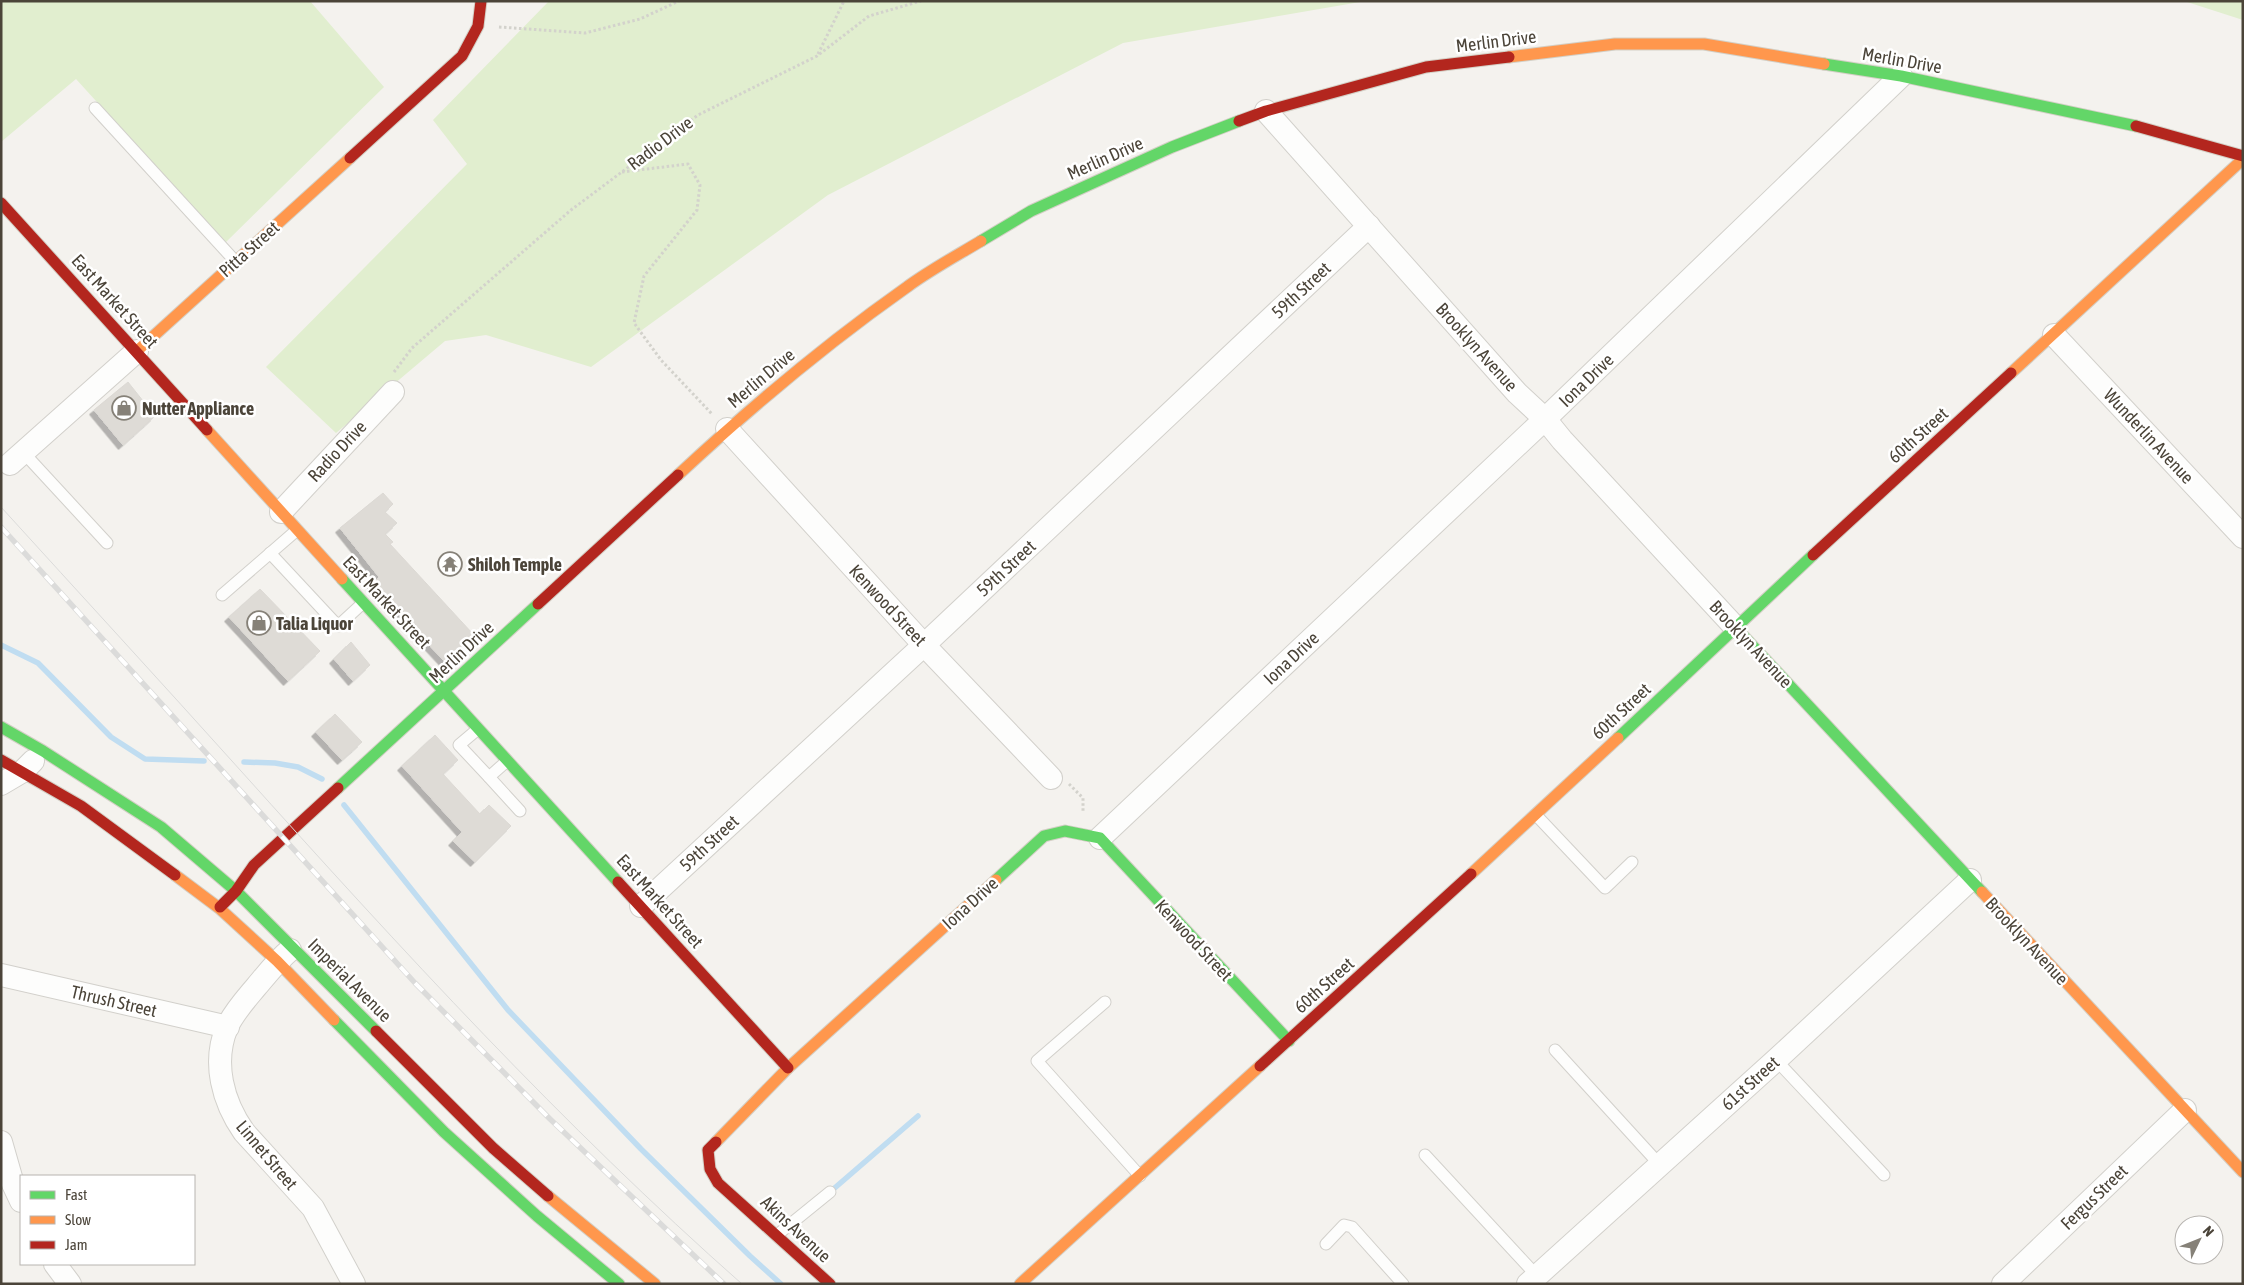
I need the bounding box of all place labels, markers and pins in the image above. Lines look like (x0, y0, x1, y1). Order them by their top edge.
shop icon: Nutter Appliance (111, 395, 137, 421)
place label: Nutter Appliance (142, 398, 254, 419)
temple icon: Shiloh Temple (437, 551, 463, 577)
place label: Shiloh Temple (468, 554, 562, 575)
shop icon: Talia Liquor (246, 610, 272, 636)
place label: Talia Liquor (276, 613, 354, 634)

